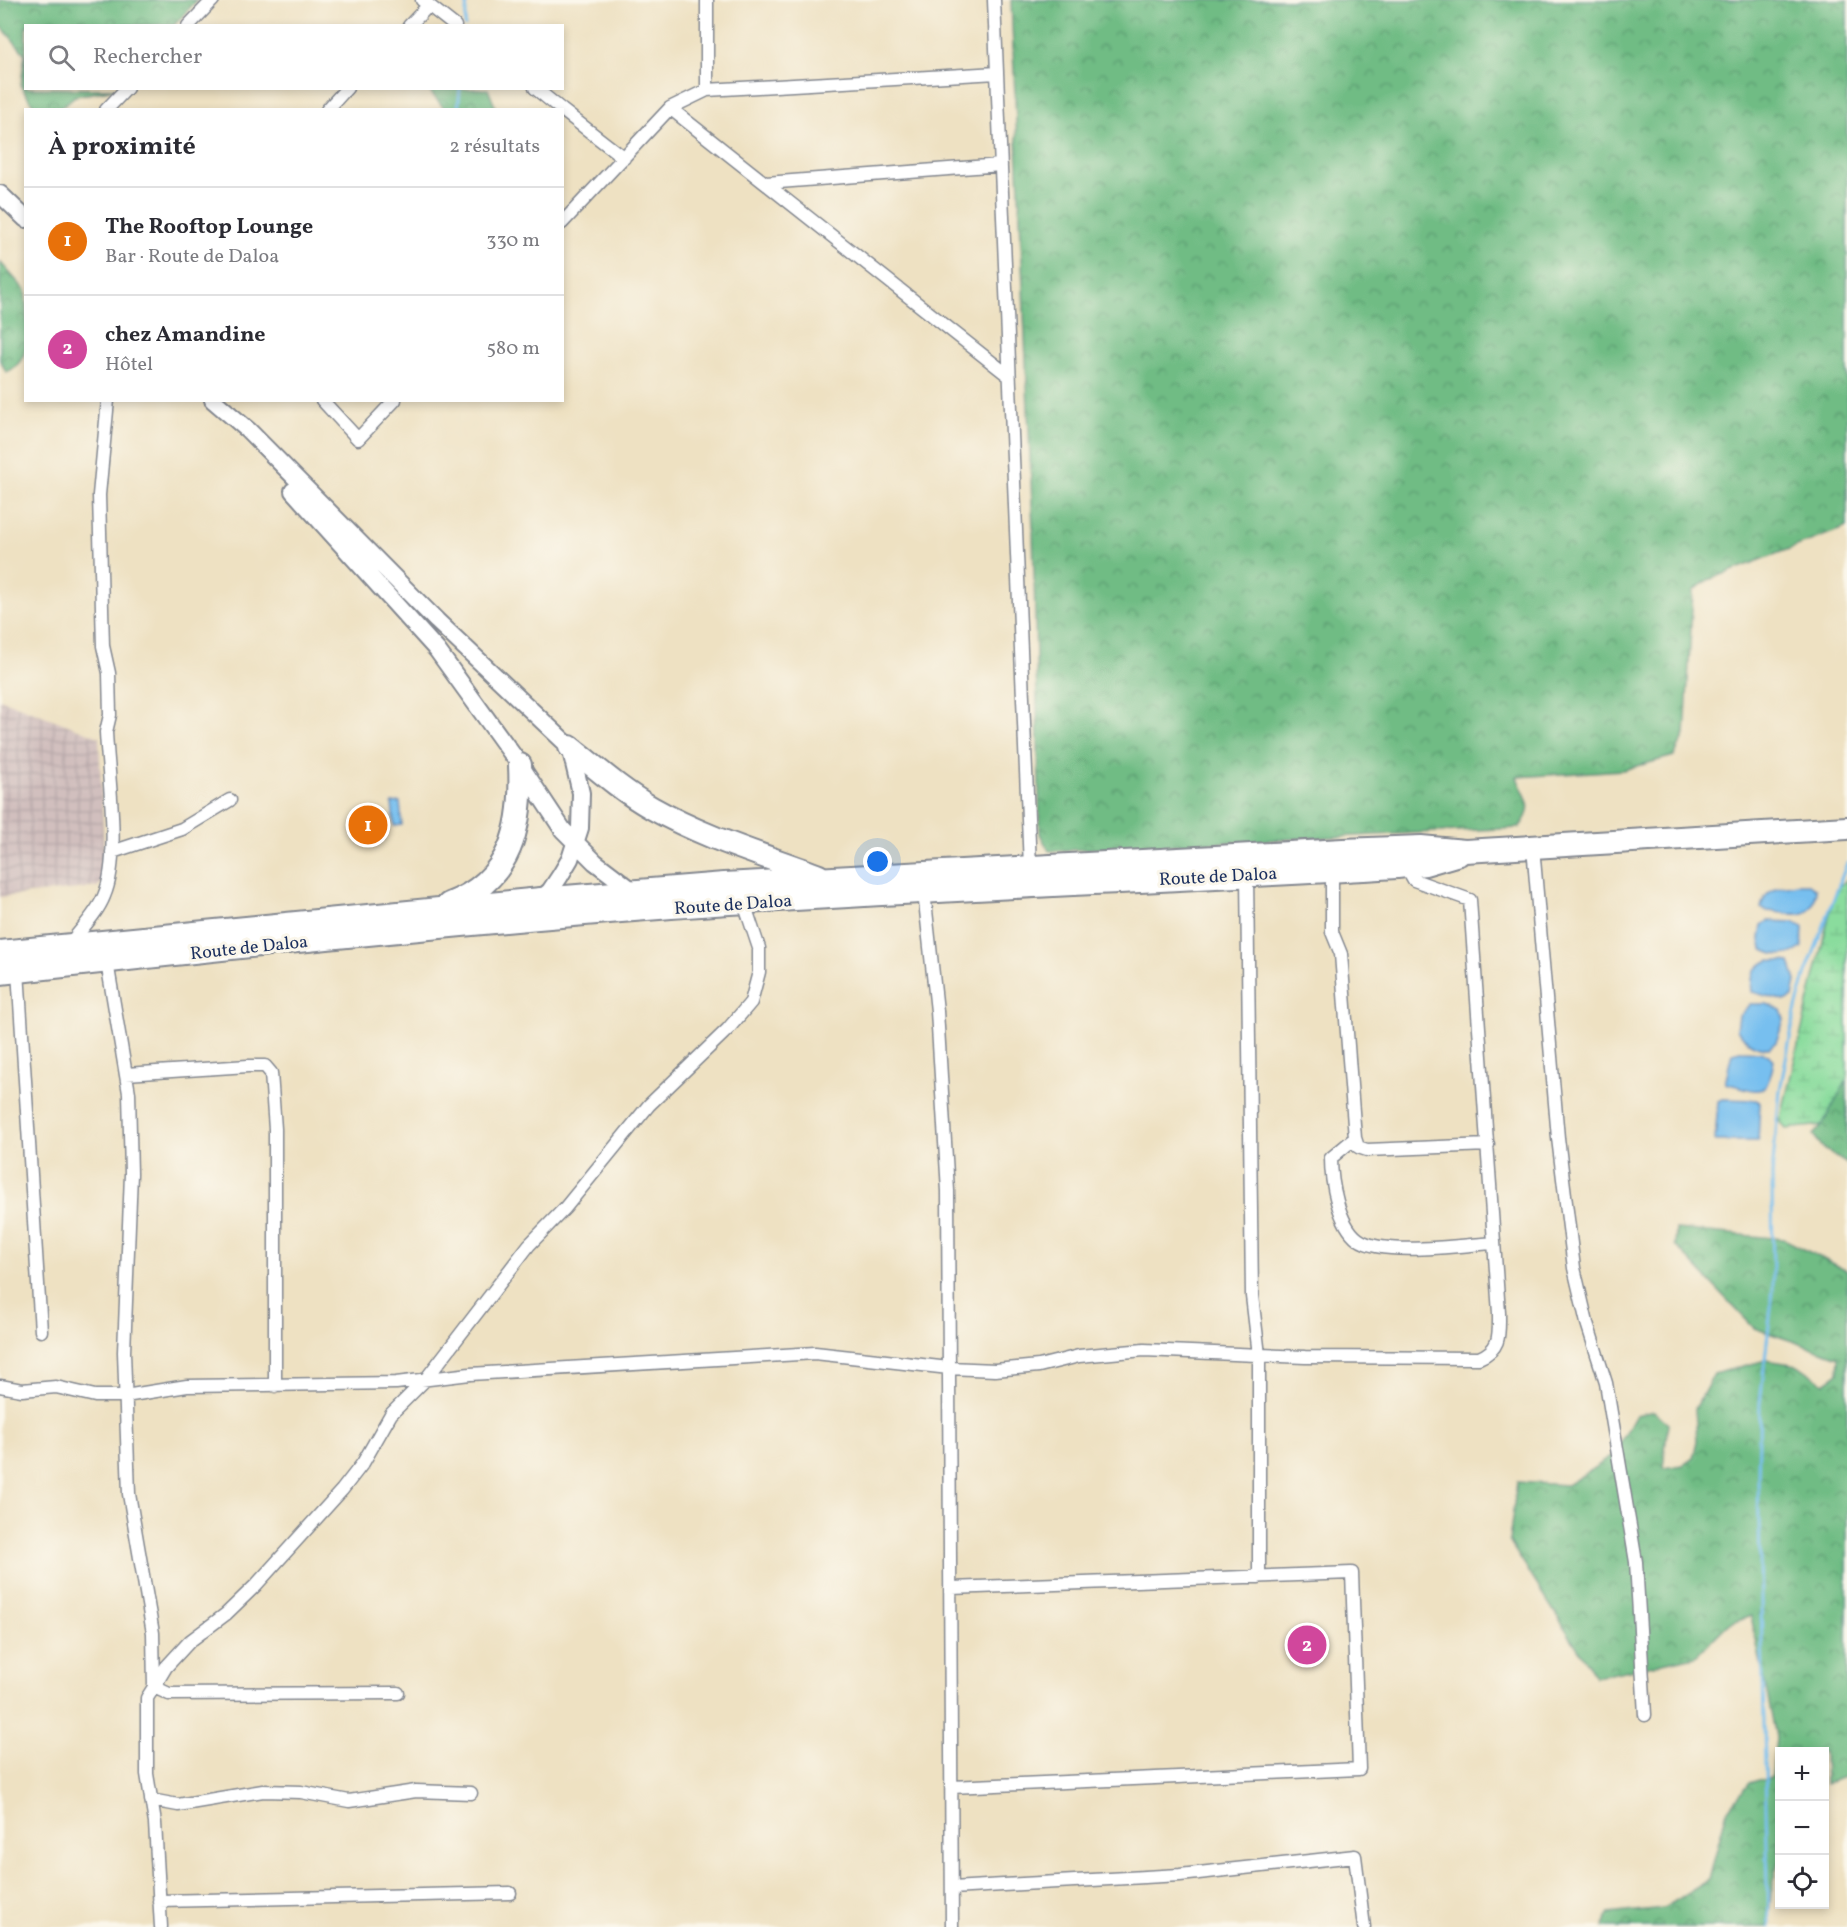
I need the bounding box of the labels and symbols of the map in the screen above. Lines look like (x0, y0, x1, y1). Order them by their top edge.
pin: 1 (348, 802, 388, 848)
your location (863, 847, 892, 876)
street label: Route de Daloa (1158, 862, 1278, 893)
street label: Route de Daloa (673, 889, 793, 922)
street label: Route de Daloa (189, 930, 309, 967)
pin: 2 (1288, 1622, 1326, 1668)

